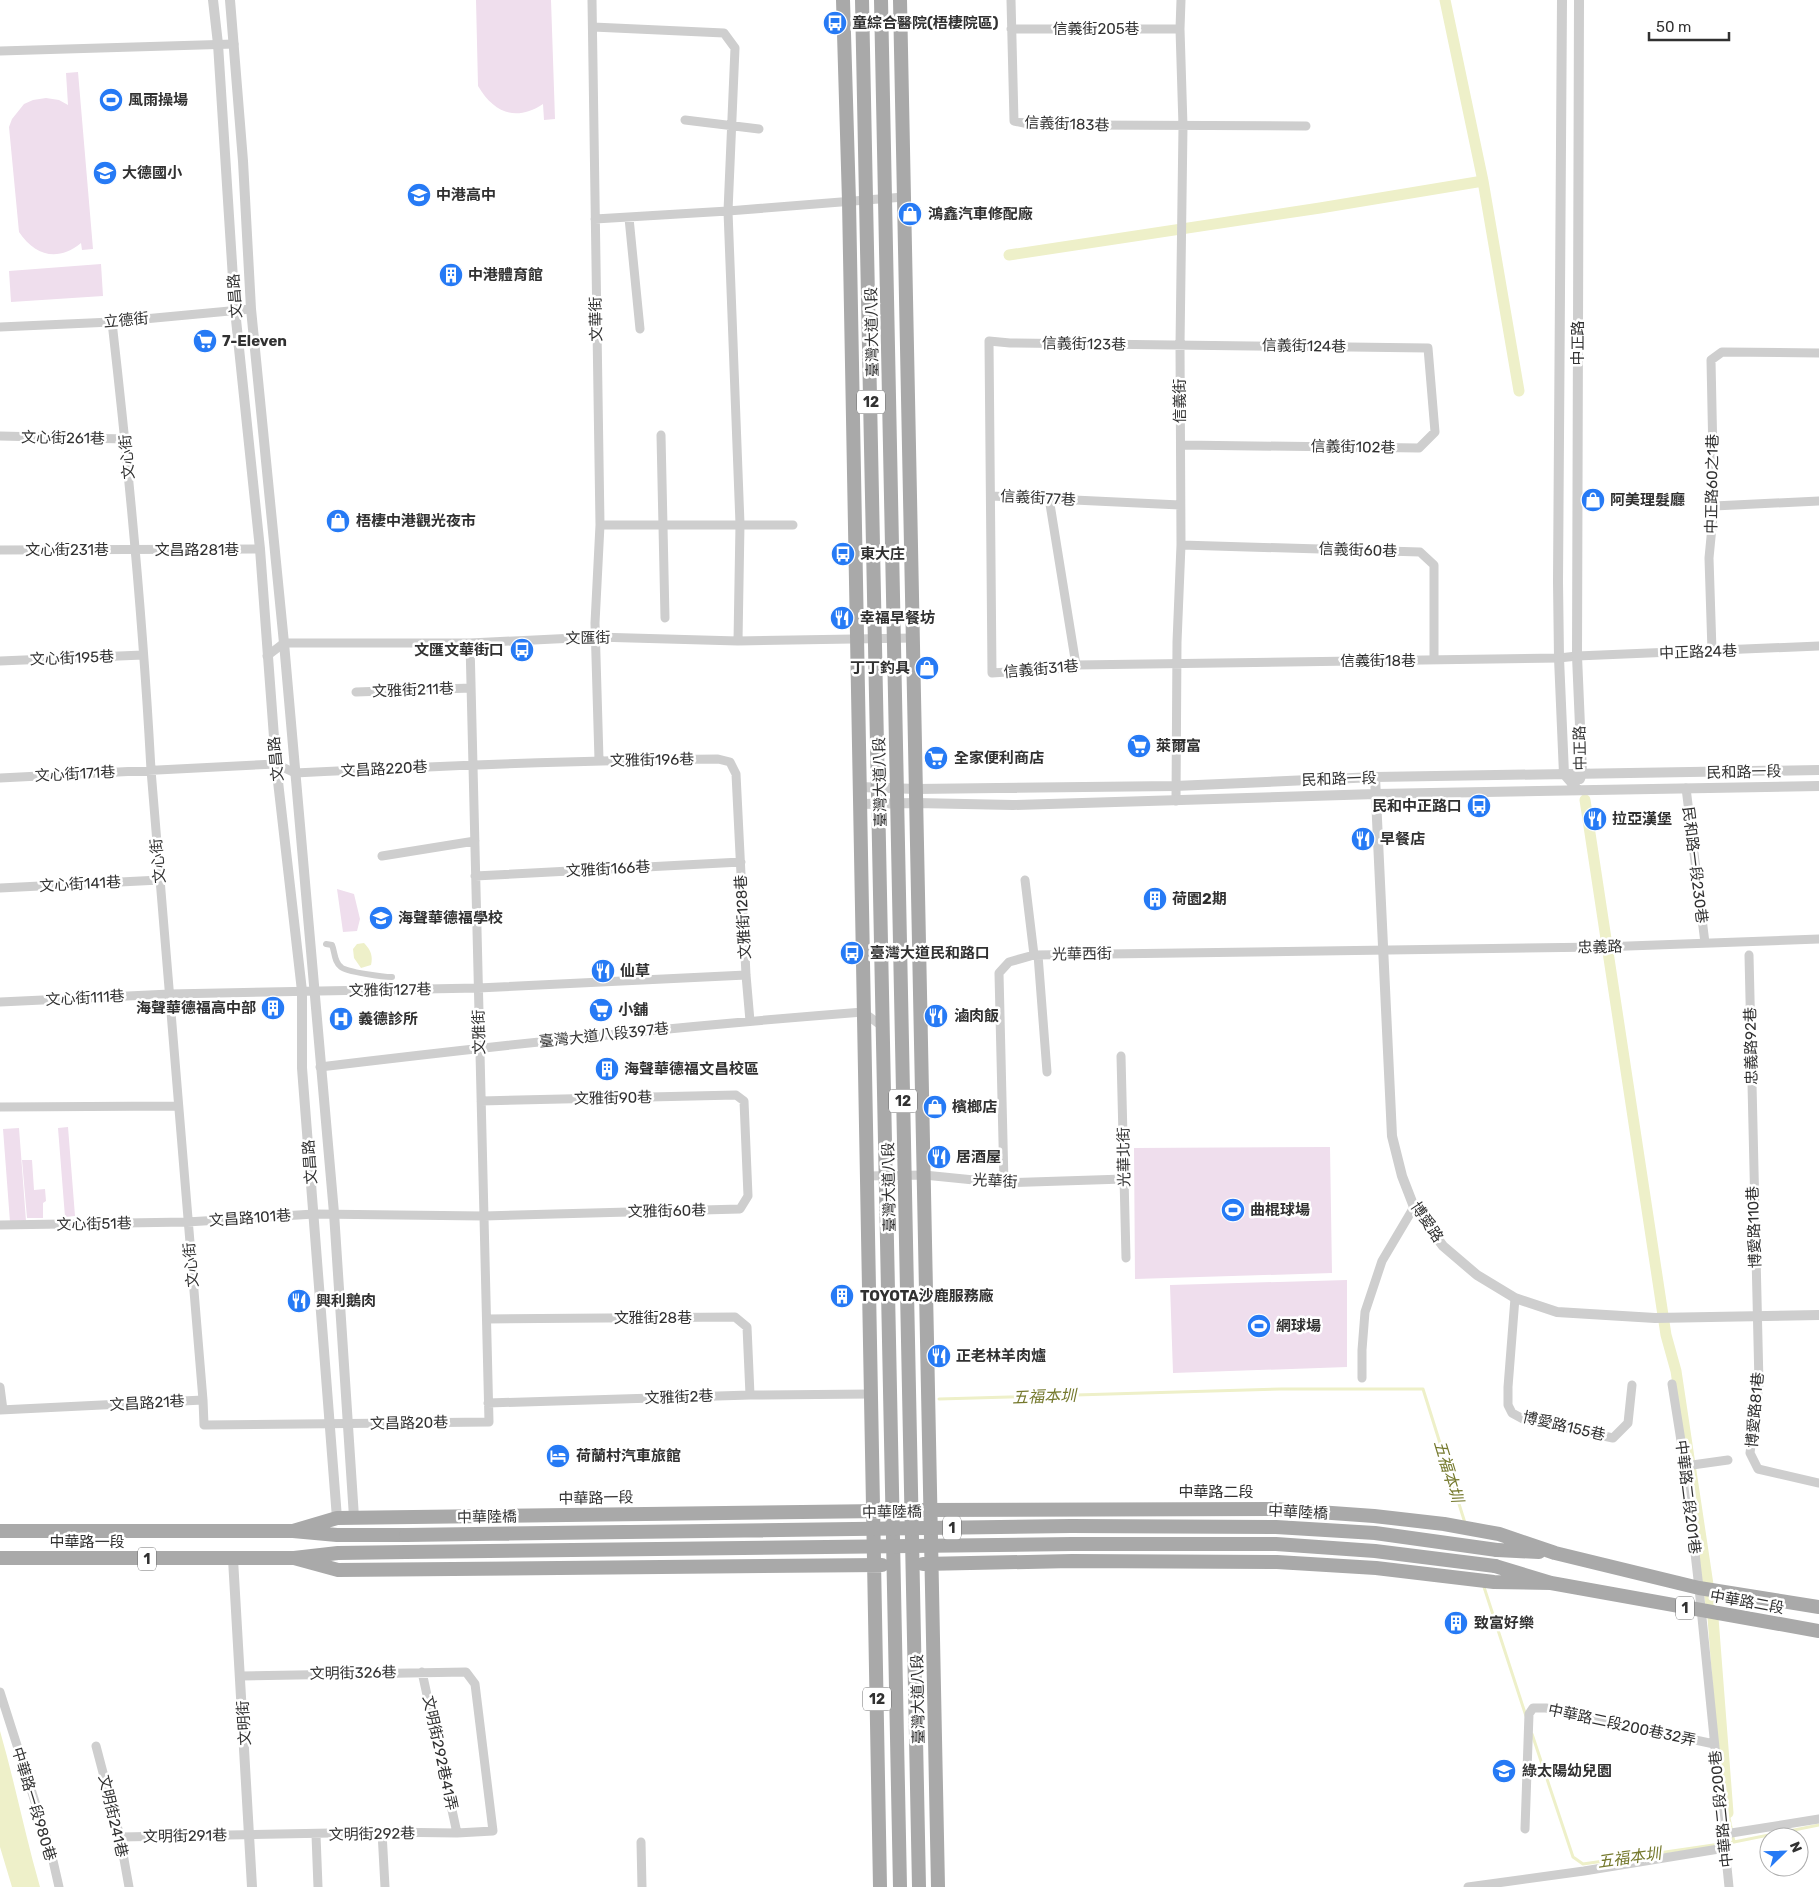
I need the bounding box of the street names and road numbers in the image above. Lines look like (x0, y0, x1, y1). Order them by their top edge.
street label: 信義街205巷 (1052, 20, 1140, 38)
street label: 信義街183巷 (1024, 114, 1110, 134)
street label: 文昌路 (224, 273, 246, 319)
street label: 臺灣大道八段 (862, 287, 882, 377)
street label: 文華街 (587, 296, 605, 342)
street label: 立德街 (103, 309, 149, 331)
street label: 中正路 (1569, 320, 1587, 366)
street label: 信義街123巷 (1042, 334, 1126, 354)
street label: 信義街124巷 (1262, 336, 1346, 356)
street label: 信義街 (1171, 378, 1189, 424)
road number: 12 (857, 391, 885, 414)
street label: 文心街261巷 (21, 428, 105, 448)
street label: 文心街 (116, 434, 138, 480)
street label: 中正路60之1巷 (1702, 434, 1722, 534)
street label: 信義街102巷 (1310, 437, 1396, 457)
street label: 信義街77巷 (1000, 487, 1076, 509)
street label: 信義街60巷 (1318, 540, 1398, 560)
street label: 文心街231巷 (25, 541, 109, 559)
street label: 文昌路281巷 (155, 541, 239, 559)
street label: 文匯街 (565, 629, 611, 647)
street label: 中正路24巷 (1659, 642, 1737, 662)
street label: 文心街195巷 (30, 648, 114, 668)
street label: 信義街18巷 (1340, 652, 1416, 670)
street label: 信義街31巷 (1003, 657, 1079, 681)
street label: 文雅街211巷 (372, 680, 454, 700)
street label: 中正路 (1571, 725, 1589, 771)
street label: 文昌路 (265, 736, 287, 782)
street label: 臺灣大道八段 (870, 737, 890, 827)
street label: 文雅街196巷 (610, 750, 694, 770)
street label: 文昌路220巷 (340, 758, 428, 780)
street label: 民和路一段 (1706, 762, 1782, 782)
street label: 文心街171巷 (34, 763, 116, 785)
street label: 民和路一段 (1301, 769, 1377, 789)
street label: 民和路一段230巷 (1679, 806, 1711, 924)
street label: 文心街 (147, 838, 169, 884)
street label: 文雅街166巷 (565, 858, 651, 880)
street label: 文心街141巷 (39, 873, 121, 895)
street label: 文雅街128巷 (732, 874, 754, 960)
street label: 忠義路 (1577, 938, 1623, 956)
street label: 光華西街 (1052, 944, 1112, 964)
street label: 文雅街127巷 (348, 980, 432, 1000)
street label: 文心街111巷 (45, 987, 125, 1009)
street label: 忠義路92巷 (1741, 1007, 1761, 1085)
street label: 文雅街 (470, 1009, 488, 1055)
street label: 臺灣大道八段397巷 (538, 1019, 670, 1051)
street label: 文雅街90巷 (574, 1088, 652, 1108)
road number: 12 (889, 1090, 917, 1112)
street label: 光華北街 (1114, 1127, 1134, 1187)
street label: 文昌路 (299, 1139, 321, 1185)
street label: 臺灣大道八段 (879, 1142, 899, 1232)
street label: 光華街 (972, 1171, 1018, 1191)
street label: 博愛路110巷 (1744, 1186, 1764, 1268)
street label: 博愛路 (1407, 1198, 1447, 1246)
street label: 文雅街60巷 (628, 1201, 706, 1221)
street label: 文昌路101巷 (208, 1206, 292, 1230)
street label: 文心街51巷 (56, 1214, 132, 1234)
street label: 文心街 (180, 1242, 202, 1288)
street label: 文雅街28巷 (614, 1309, 692, 1327)
street label: 博愛路81巷 (1743, 1371, 1767, 1449)
street label: 文雅街2巷 (644, 1387, 714, 1407)
street label: 文昌路21巷 (109, 1392, 185, 1414)
street label: 博愛路155巷 (1521, 1408, 1607, 1444)
street label: 文昌路20巷 (370, 1413, 448, 1433)
street label: 中華路二段201巷 (1672, 1439, 1704, 1555)
street label: 中華路二段 (1178, 1483, 1254, 1501)
street label: 中華路一段 (558, 1488, 634, 1508)
street label: 中華陸橋 (1268, 1501, 1328, 1523)
street label: 中華陸橋 (862, 1502, 922, 1522)
street label: 中華陸橋 (457, 1507, 517, 1527)
road number: 1 (943, 1516, 961, 1540)
street label: 中華路一段 (49, 1533, 125, 1551)
road number: 1 (138, 1548, 156, 1570)
street label: 中華路二段 (1708, 1587, 1786, 1617)
road number: 1 (1676, 1596, 1694, 1620)
street label: 臺灣大道八段 (908, 1654, 928, 1744)
street label: 文明街326巷 (309, 1663, 397, 1683)
road number: 12 (863, 1688, 891, 1710)
street label: 文明街292巷41弄 (419, 1694, 461, 1812)
street label: 文明街 (234, 1700, 254, 1746)
street label: 中華路二段200巷32弄 (1546, 1701, 1698, 1749)
street label: 中華路一段980巷 (8, 1745, 60, 1863)
street label: 中華路二段200巷 (1706, 1749, 1736, 1869)
street label: 文明街241巷 (95, 1773, 131, 1859)
street label: 文明街292巷 (329, 1824, 415, 1844)
street label: 文明街291巷 (143, 1826, 227, 1846)

